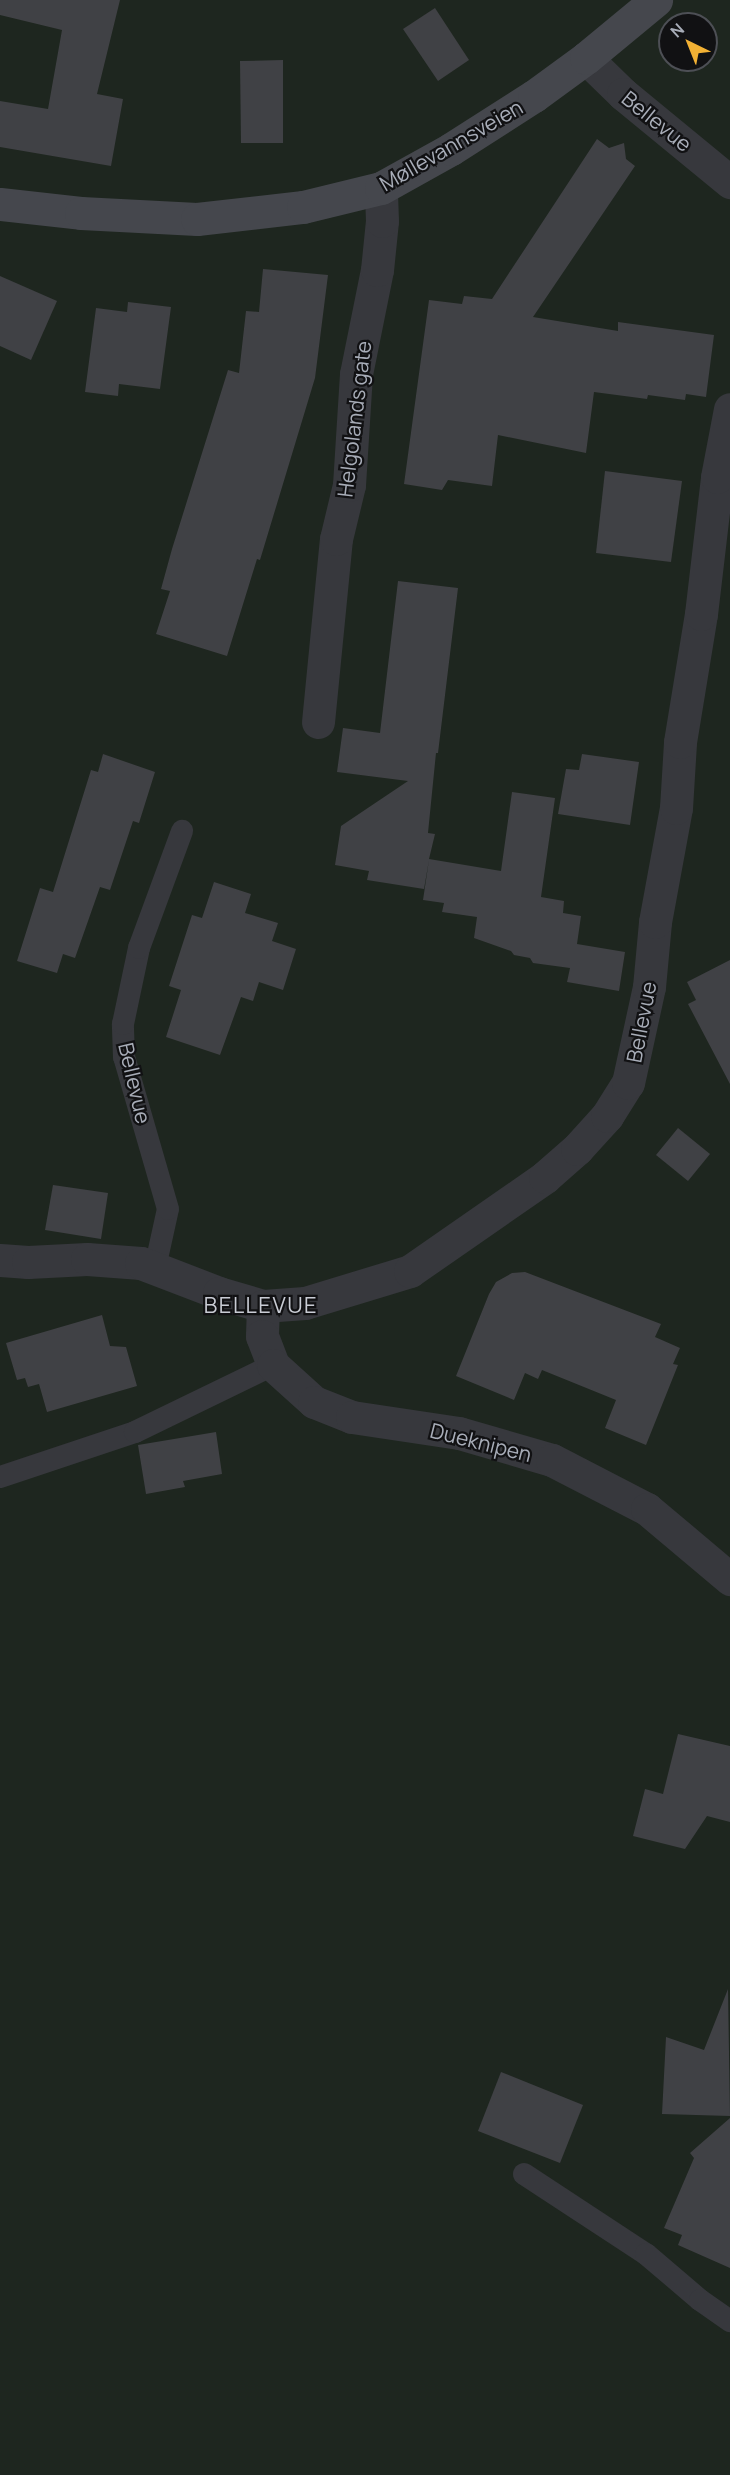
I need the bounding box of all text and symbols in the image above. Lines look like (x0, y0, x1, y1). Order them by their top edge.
north arrow (658, 12, 718, 72)
text: N (665, 18, 689, 42)
street label: Bellevue (617, 85, 697, 157)
street label: Møllevannsveien (375, 94, 527, 196)
street label: Helgolands gate (332, 339, 376, 499)
street label: Bellevue (621, 979, 661, 1065)
street label: Bellevue (113, 1040, 157, 1126)
district label: BELLEVUE (204, 1293, 318, 1319)
street label: Dueknipen (428, 1417, 534, 1467)

